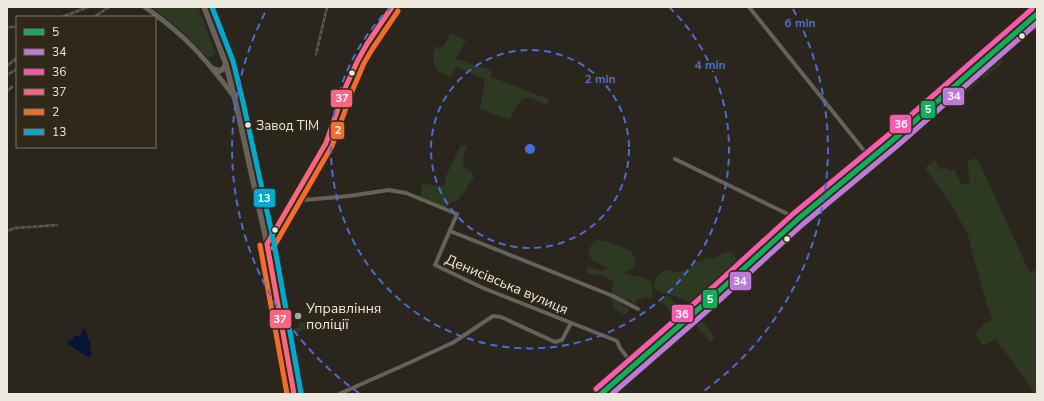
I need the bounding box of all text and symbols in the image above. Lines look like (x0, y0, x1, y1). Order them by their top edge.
text: 6 min (784, 15, 816, 31)
legend (16, 16, 156, 148)
text: 5 (52, 24, 59, 40)
unlabelled marker (1017, 31, 1027, 41)
text: 34 (52, 44, 66, 60)
text: 4 min (694, 57, 726, 73)
text: 36 (52, 64, 66, 80)
unlabelled marker (347, 68, 357, 78)
text: 2 min (584, 71, 616, 87)
text: 37 (52, 84, 66, 100)
line badge: 34 (942, 87, 965, 106)
line badge: 37 (330, 89, 353, 108)
text: 34 (947, 89, 961, 104)
text: 37 (335, 91, 349, 106)
line badge: 5 (920, 100, 936, 119)
text: 5 (925, 102, 932, 117)
text: 2 (52, 104, 59, 120)
line badge: 36 (889, 114, 912, 134)
place label: Завод ТІМ (256, 117, 319, 135)
text: 36 (894, 117, 908, 132)
marker: Завод ТІМ (243, 120, 253, 130)
line badge: 2 (330, 121, 345, 140)
text: 2 (335, 123, 342, 138)
text: 13 (52, 124, 66, 140)
centre of rings (523, 142, 537, 156)
line badge: 13 (253, 188, 276, 208)
text: 13 (257, 191, 271, 206)
unlabelled marker (270, 225, 280, 235)
unlabelled marker (782, 234, 792, 244)
street label: Денисівська вулиця (442, 250, 571, 319)
line badge: 34 (729, 271, 752, 291)
text: 34 (733, 274, 747, 289)
line badge: 5 (702, 289, 718, 309)
text: 5 (707, 292, 714, 307)
place label: Управління поліції (305, 299, 381, 334)
line badge: 36 (671, 304, 694, 323)
text: 36 (675, 307, 689, 322)
line badge: 37 (269, 309, 292, 329)
marker: Управління поліції (293, 311, 303, 321)
text: 37 (273, 312, 287, 327)

